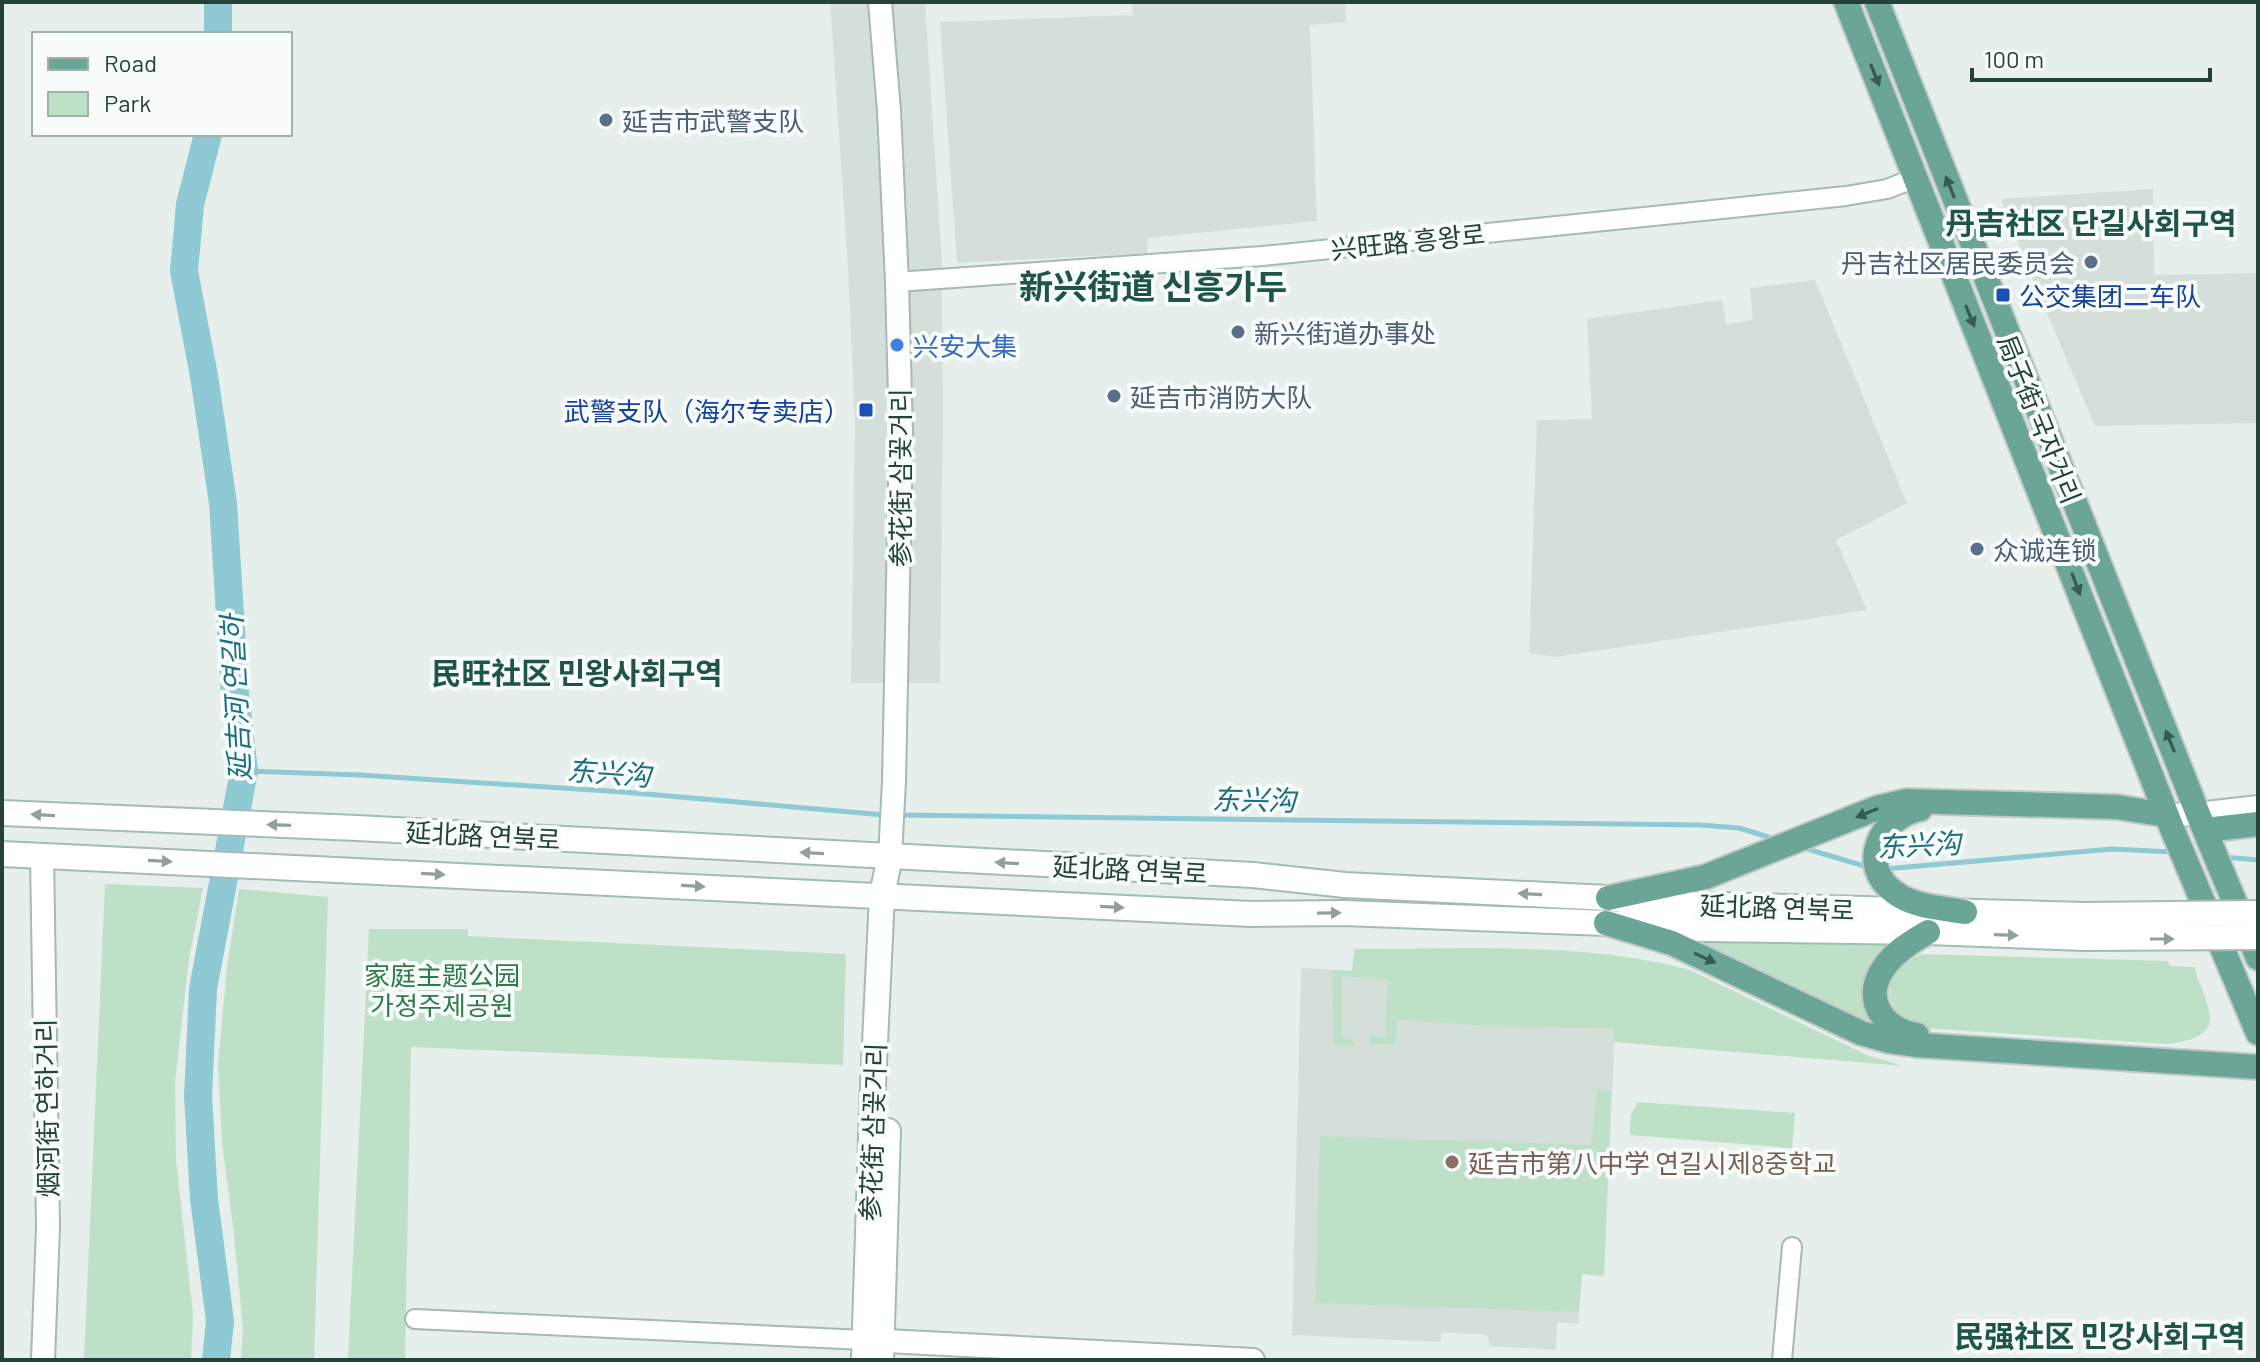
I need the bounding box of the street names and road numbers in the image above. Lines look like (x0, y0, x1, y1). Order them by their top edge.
street label: 兴旺路 흥왕로 (1329, 217, 1487, 265)
street label: 局子街 국자거리 (1992, 330, 2088, 508)
street label: 参花街 삼꽃거리 (884, 389, 915, 567)
street label: 延北路 연북로 (405, 815, 561, 855)
street label: 延北路 연북로 (1052, 849, 1208, 889)
street label: 延北路 연북로 (1699, 889, 1855, 925)
street label: 烟河街 연하거리 (29, 1018, 63, 1198)
street label: 参花街 삼꽃거리 (853, 1042, 891, 1222)

